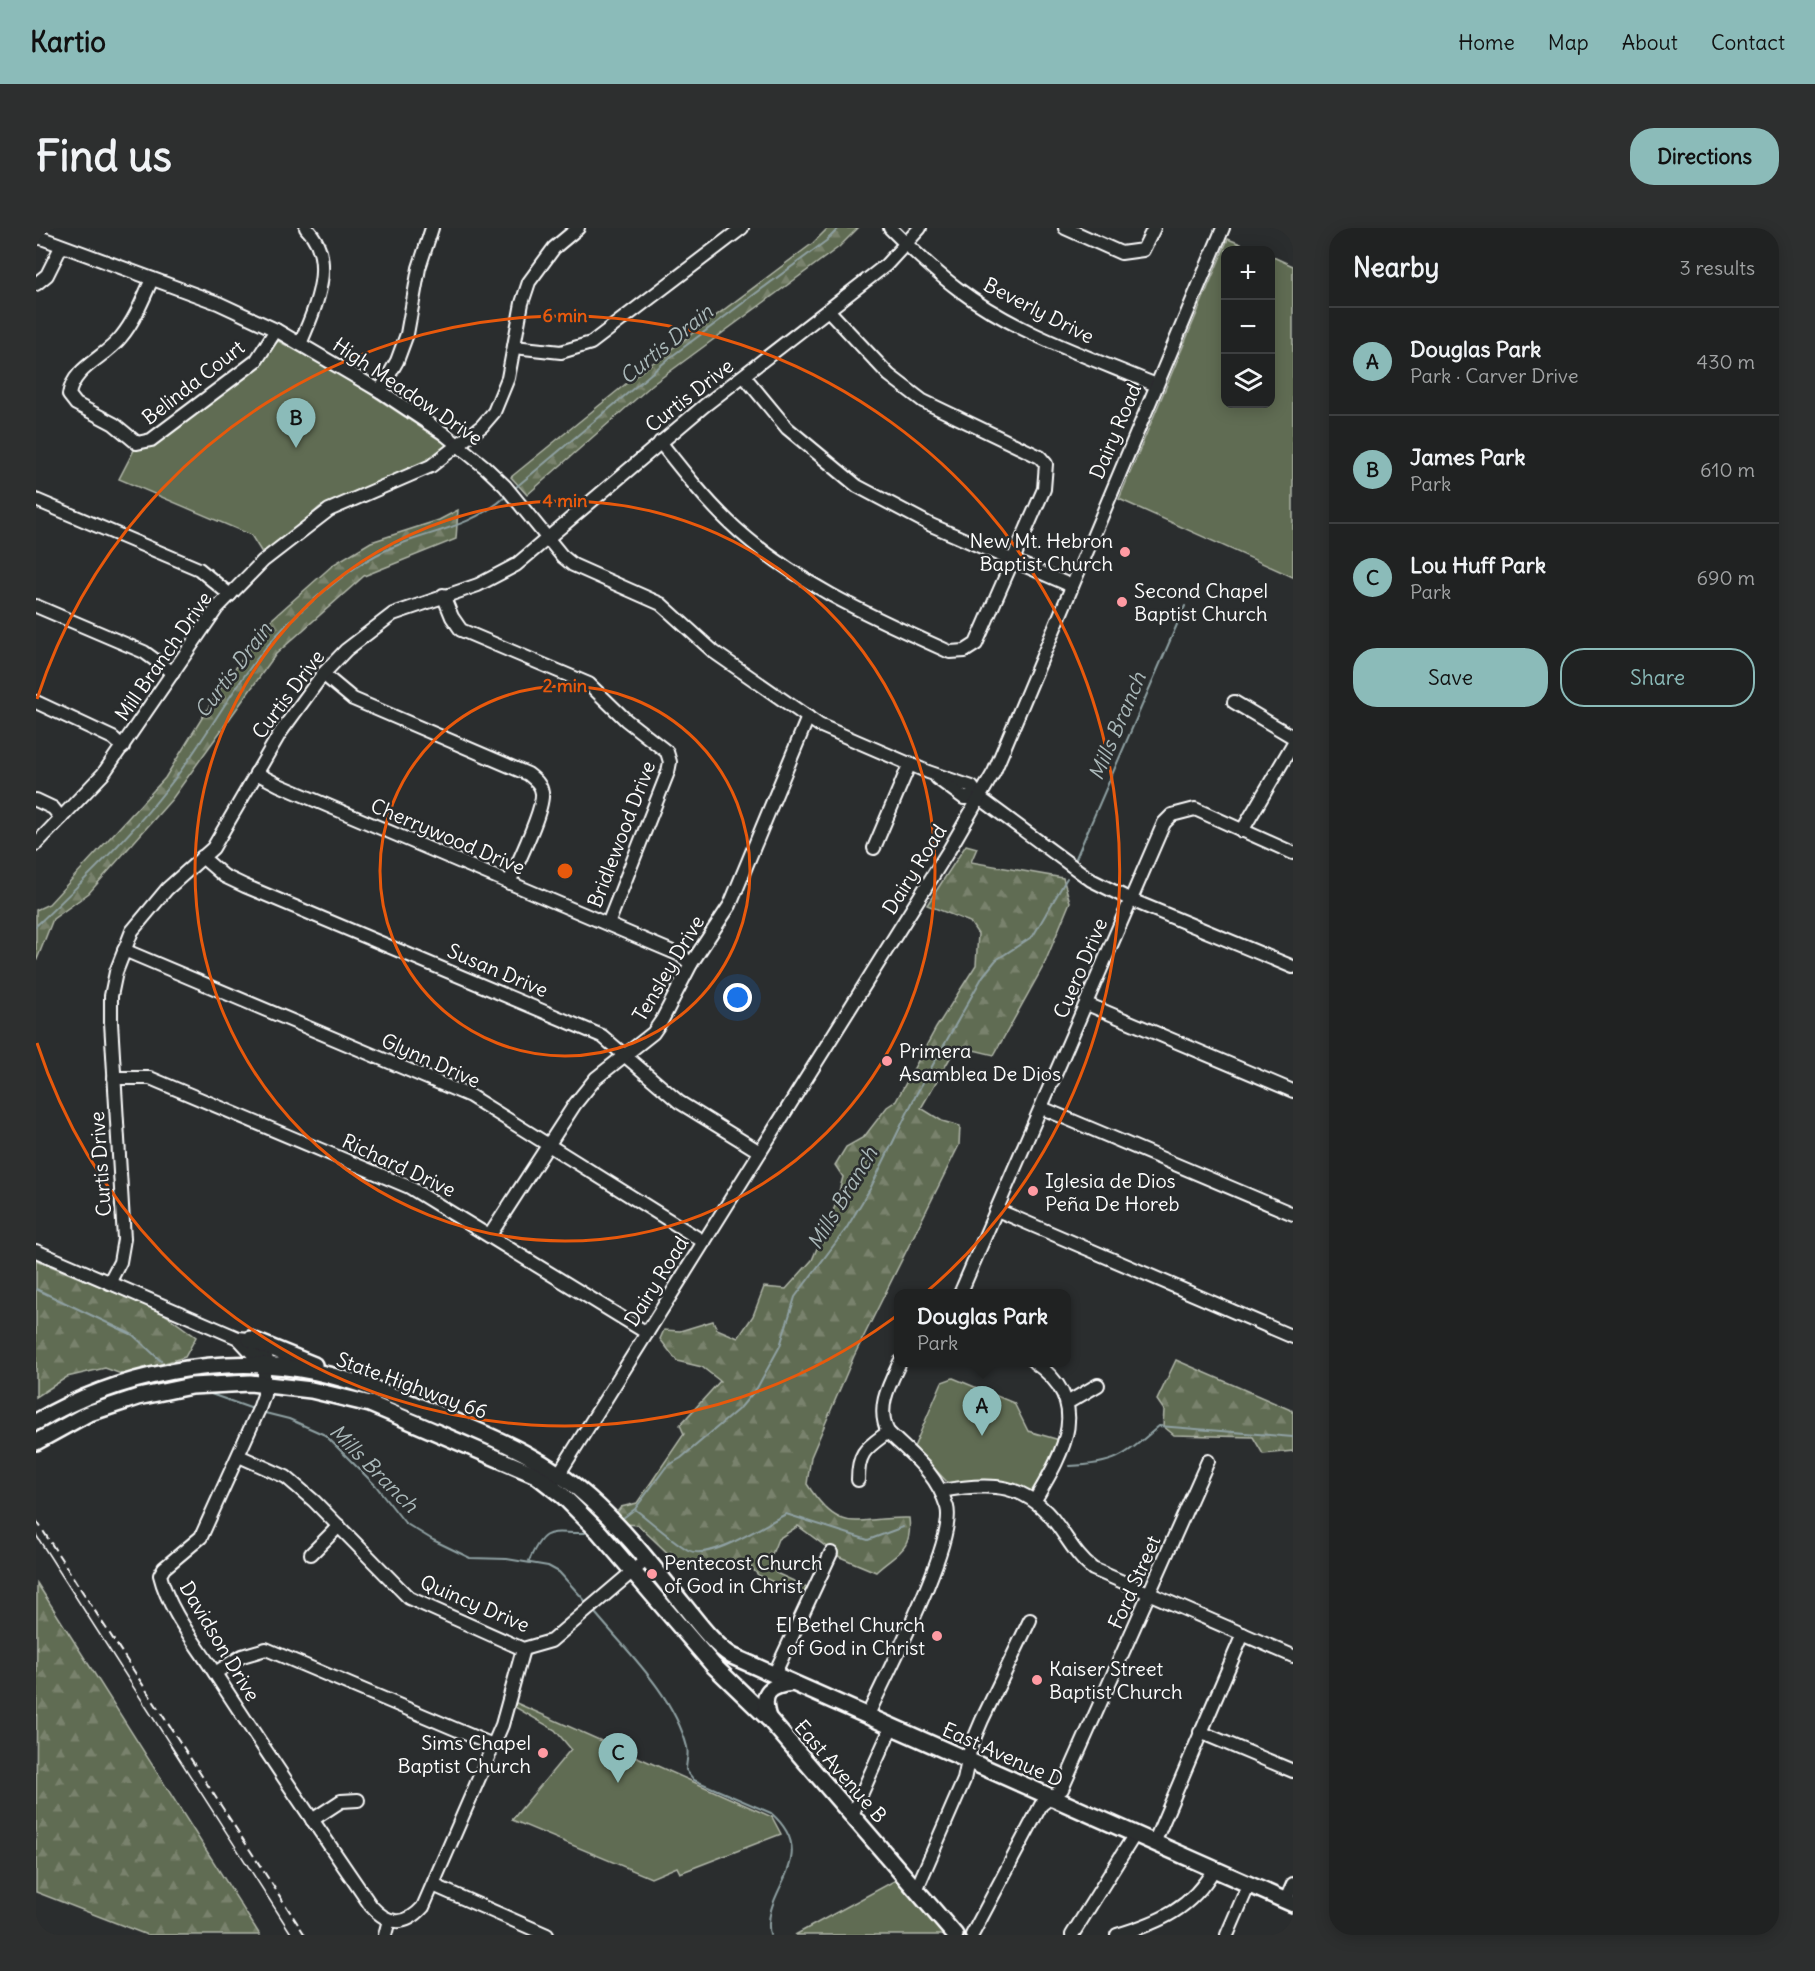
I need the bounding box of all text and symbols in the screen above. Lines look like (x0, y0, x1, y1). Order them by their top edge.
text: Kartio (30, 24, 106, 60)
text: Home (1458, 29, 1515, 56)
text: Map (1548, 29, 1589, 56)
text: About (1622, 29, 1678, 56)
text: Contact (1711, 29, 1785, 56)
button: Directions (1630, 128, 1779, 185)
text: Find us (36, 130, 172, 182)
map controls (1221, 246, 1275, 408)
button: + (1221, 246, 1275, 300)
text: Nearby (1353, 251, 1439, 284)
text: 3 results (1679, 255, 1755, 280)
street label: Beverly Drive (980, 272, 1098, 348)
water label: Curtis Drain (614, 298, 719, 390)
button: − (1221, 300, 1275, 354)
text: 6 min (543, 304, 588, 327)
street label: High Meadow Drive (328, 332, 488, 450)
street label: Belinda Court (137, 334, 249, 430)
text: Douglas Park (1410, 335, 1541, 363)
text: A (1366, 349, 1379, 374)
text: 430 m (1697, 349, 1755, 374)
street label: Curtis Drive (640, 353, 738, 437)
button: layers (1221, 354, 1275, 408)
text: Park · Carver Drive (1410, 363, 1579, 388)
street label: Dairy Road (1084, 379, 1146, 482)
pin: B (276, 398, 316, 448)
text: James Park (1410, 443, 1526, 471)
text: B (1366, 457, 1379, 482)
text: 610 m (1700, 457, 1755, 482)
text: Park (1410, 471, 1451, 496)
text: 4 min (543, 489, 588, 512)
place label: New Mt. Hebron Baptist Church (969, 528, 1113, 576)
marker: New Mt. Hebron Baptist Church (1118, 545, 1132, 559)
text: Lou Huff Park (1410, 551, 1546, 579)
text: C (1366, 565, 1379, 590)
text: 690 m (1697, 565, 1755, 590)
place label: Second Chapel Baptist Church (1134, 578, 1268, 626)
text: Park (1410, 579, 1451, 604)
street label: Mill Branch Drive (109, 587, 217, 725)
marker: Second Chapel Baptist Church (1115, 595, 1129, 609)
water label: Curtis Drain (188, 616, 278, 723)
street label: Curtis Drive (246, 645, 330, 743)
button: Save (1353, 648, 1548, 707)
button: Share (1560, 648, 1755, 707)
water label: Mills Branch (1082, 667, 1152, 784)
text: 2 min (543, 674, 588, 697)
street label: Bridlewood Drive (582, 757, 660, 911)
street label: Cherrywood Drive (367, 792, 529, 880)
street label: Dairy Road (877, 819, 952, 919)
centre of rings (555, 861, 575, 881)
street label: Tensley Drive (627, 910, 709, 1026)
street label: Cuero Drive (1048, 914, 1112, 1022)
street label: Susan Drive (444, 938, 552, 1002)
your location (723, 983, 752, 1012)
street label: Glynn Drive (378, 1027, 484, 1093)
place label: Primera Asamblea De Dios (899, 1038, 1061, 1086)
marker: Primera Asamblea De Dios (880, 1054, 894, 1068)
street label: Curtis Drive (84, 1111, 116, 1217)
street label: Richard Drive (338, 1128, 460, 1202)
water label: Mills Branch (801, 1141, 884, 1254)
place label: Iglesia de Dios Peña De Horeb (1045, 1168, 1180, 1216)
marker: Iglesia de Dios Peña De Horeb (1026, 1184, 1040, 1198)
street label: Dairy Road (619, 1231, 694, 1331)
popup (894, 1289, 1071, 1367)
text: Douglas Park (917, 1302, 1048, 1330)
text: Park (917, 1330, 958, 1355)
street label: State Highway 66 (333, 1346, 491, 1424)
pin: A (962, 1386, 1002, 1436)
water label: Mills Branch (324, 1418, 425, 1519)
street label: Ford Street (1102, 1531, 1166, 1633)
place label: Pentecost Church of God in Christ (664, 1550, 823, 1598)
marker: Pentecost Church of God in Christ (645, 1567, 659, 1581)
street label: Quincy Drive (417, 1569, 533, 1637)
street label: Davidson Drive (174, 1576, 266, 1706)
place label: El Bethel Church of God in Christ (776, 1612, 925, 1660)
marker: El Bethel Church of God in Christ (930, 1629, 944, 1643)
place label: Kaiser Street Baptist Church (1049, 1656, 1183, 1704)
marker: Kaiser Street Baptist Church (1030, 1673, 1044, 1687)
street label: East Avenue B (789, 1714, 893, 1828)
street label: East Avenue D (939, 1716, 1067, 1792)
place label: Sims Chapel Baptist Church (397, 1730, 531, 1778)
pin: C (598, 1734, 638, 1783)
marker: Sims Chapel Baptist Church (536, 1746, 550, 1760)

